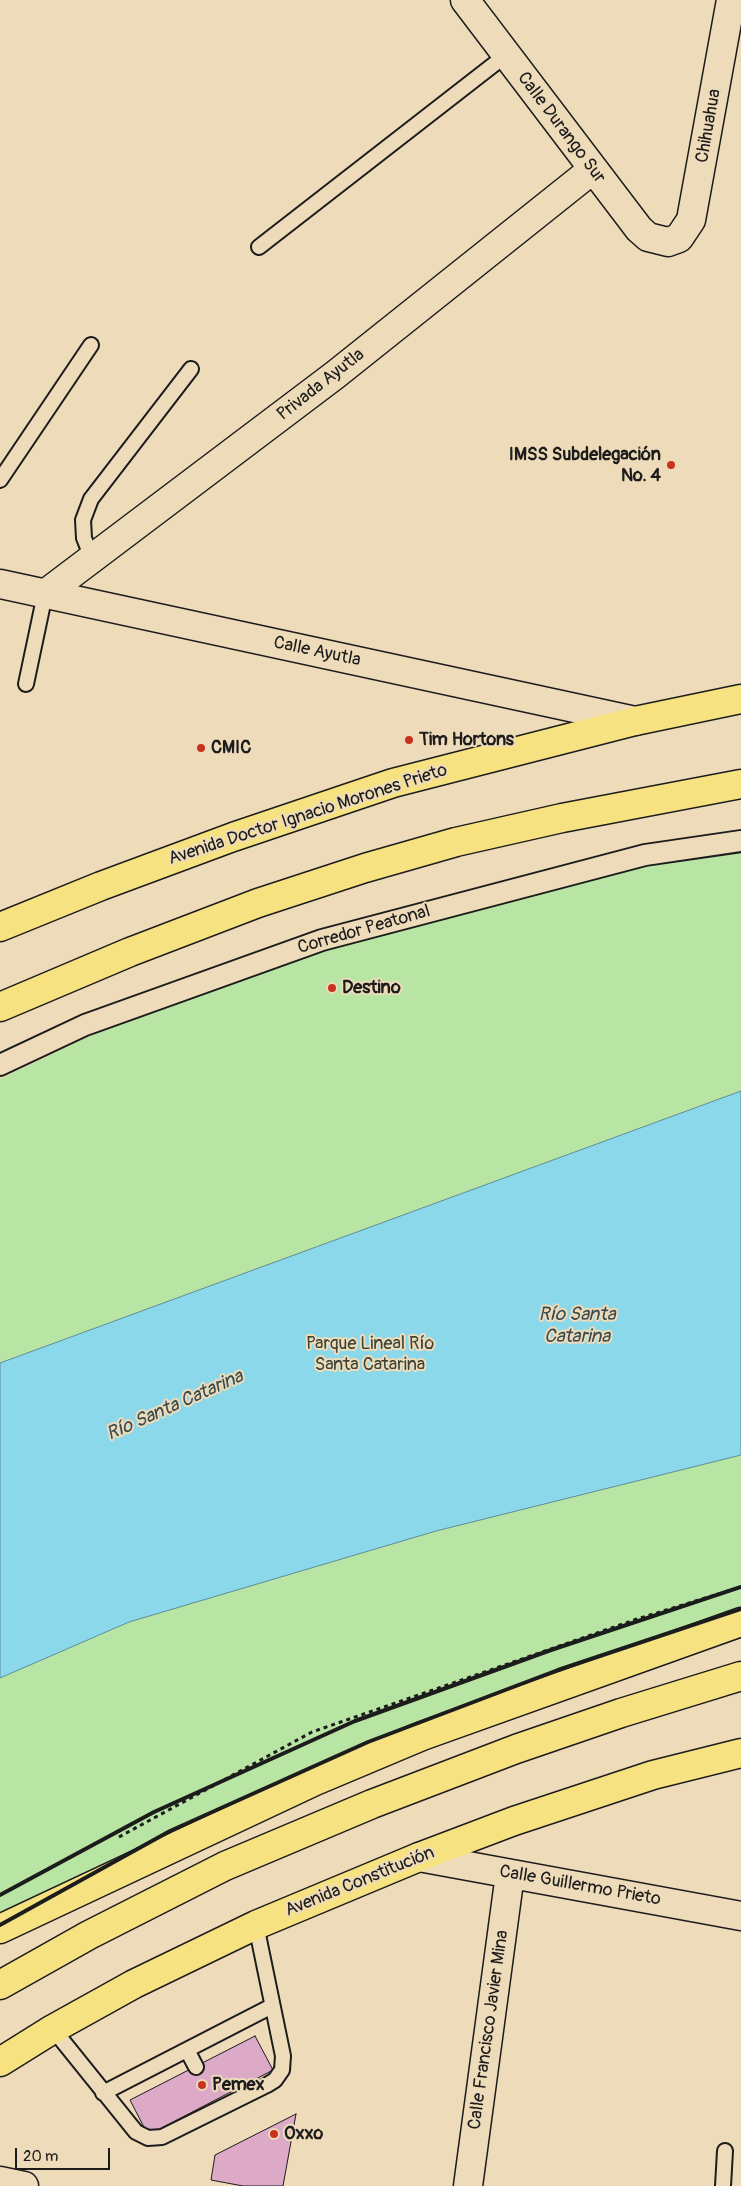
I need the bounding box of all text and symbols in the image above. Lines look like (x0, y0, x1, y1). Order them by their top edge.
street label: Calle Durango Sur (512, 68, 610, 188)
street label: Chihuahua (692, 87, 726, 165)
street label: Privada Ayutla (273, 344, 369, 426)
place label: IMSS Subdelegación No. 4 (509, 444, 661, 486)
marker: IMSS Subdelegación No. 4 (665, 459, 677, 471)
street label: Calle Ayutla (272, 632, 362, 672)
place label: Tim Hortons (419, 729, 514, 751)
marker: Tim Hortons (403, 734, 415, 746)
place label: CMIC (211, 737, 251, 759)
marker: CMIC (195, 742, 207, 754)
street label: Avenida Doctor Ignacio Morones Prieto (166, 760, 450, 870)
street label: Corredor Peatonal (295, 901, 433, 959)
place label: Destino (342, 977, 401, 999)
marker: Destino (326, 982, 338, 994)
water label: Río Santa Catarina (538, 1304, 616, 1348)
park label: Parque Lineal Río Santa Catarina (306, 1333, 434, 1376)
water label: Río Santa Catarina (103, 1366, 247, 1446)
street label: Avenida Constitución (282, 1842, 438, 1922)
street label: Calle Guillermo Prieto (498, 1861, 662, 1911)
street label: Calle Francisco Javier Mina (464, 1929, 514, 2131)
place label: Pemex (212, 2074, 264, 2096)
marker: Pemex (196, 2079, 208, 2091)
place label: Oxxo (284, 2123, 323, 2145)
marker: Oxxo (268, 2128, 280, 2140)
scale bar (18, 2138, 112, 2170)
text: 20 m (23, 2147, 58, 2166)

